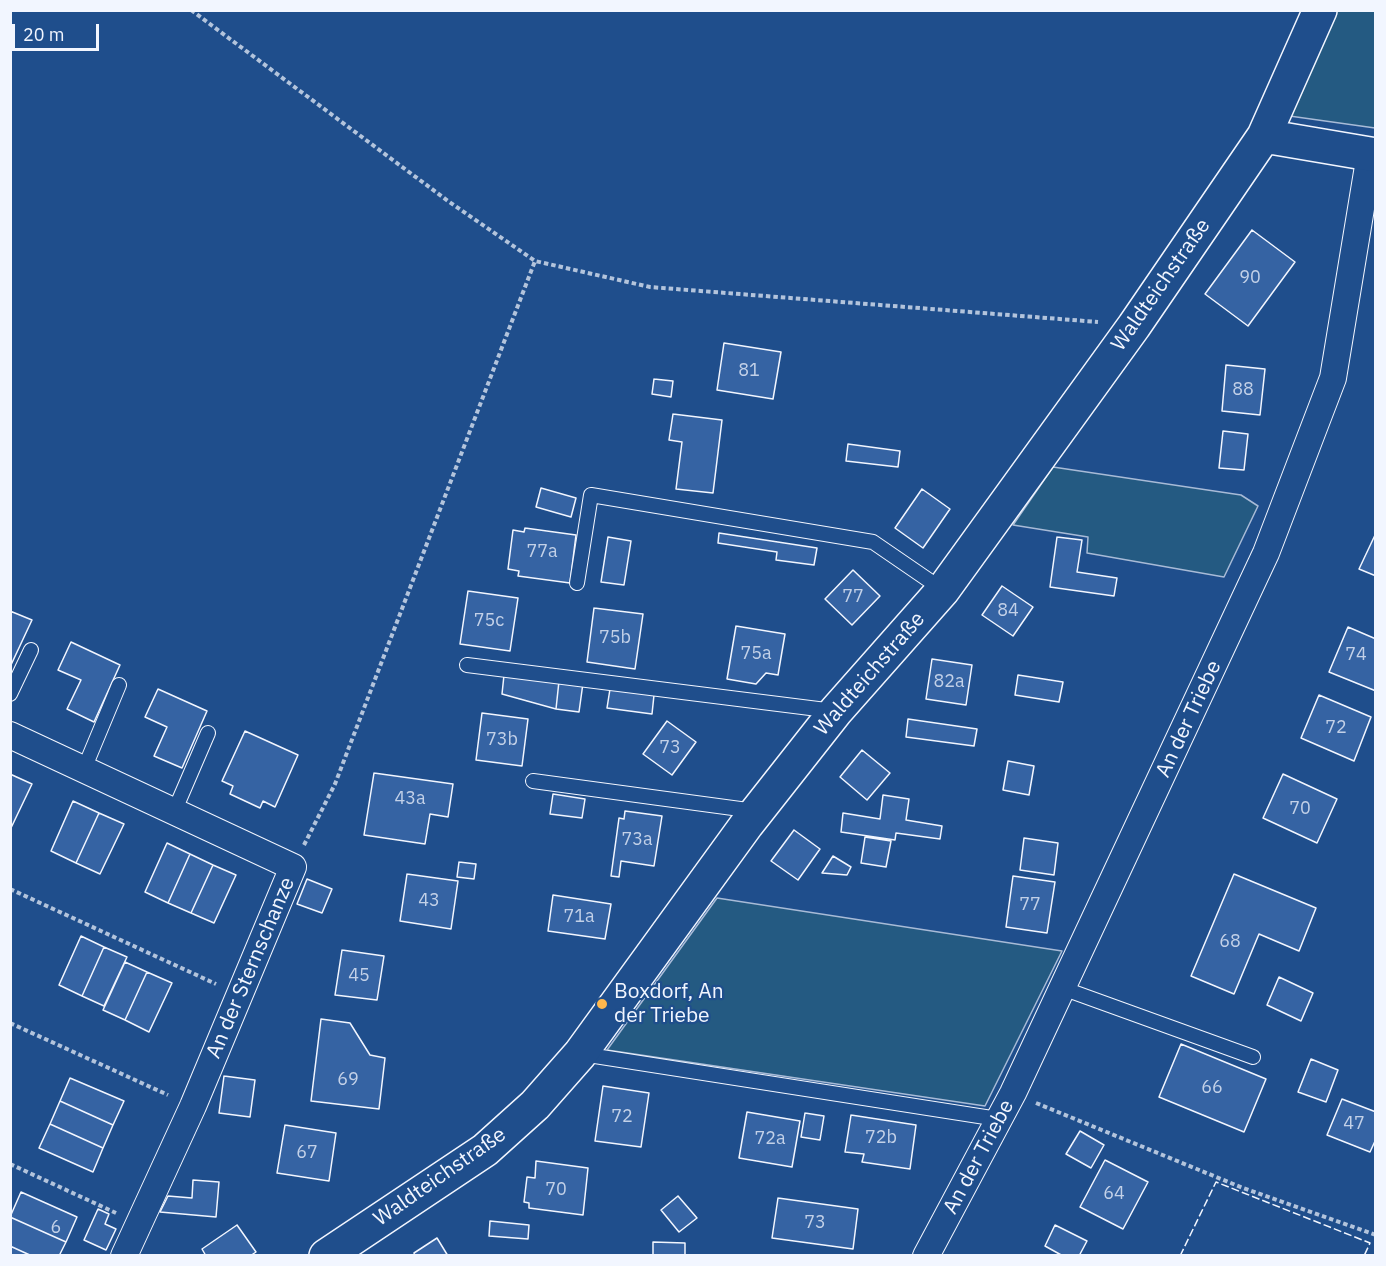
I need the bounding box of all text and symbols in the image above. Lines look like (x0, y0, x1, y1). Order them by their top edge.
scale bar (15, 12, 102, 50)
text: 20 m (23, 23, 65, 46)
street label: Waldteichstraße (1106, 214, 1216, 356)
house number: 90 (1239, 267, 1261, 289)
house number: 81 (738, 360, 760, 382)
house number: 88 (1232, 379, 1254, 401)
house number: 77a (526, 541, 558, 563)
house number: 77 (842, 586, 864, 608)
house number: 84 (997, 600, 1019, 622)
street label: Waldteichstraße (810, 607, 930, 741)
house number: 75c (474, 610, 504, 632)
house number: 75b (599, 627, 631, 649)
house number: 75a (740, 643, 772, 665)
house number: 74 (1345, 644, 1367, 666)
street label: An der Triebe (1151, 657, 1227, 781)
house number: 82a (933, 671, 965, 693)
house number: 72 (1325, 717, 1347, 739)
house number: 73b (486, 729, 518, 751)
house number: 73 (659, 737, 681, 759)
house number: 43a (394, 788, 426, 810)
house number: 70 (1289, 798, 1311, 820)
house number: 73a (621, 829, 653, 851)
street label: An der Sternschanze (201, 874, 301, 1062)
house number: 43 (418, 890, 440, 912)
house number: 77 (1019, 894, 1041, 916)
house number: 71a (563, 906, 595, 928)
house number: 68 (1219, 931, 1241, 953)
house number: 45 (348, 965, 370, 987)
place label: Boxdorf, An der Triebe (614, 979, 724, 1029)
marker: Boxdorf, An der Triebe (595, 997, 609, 1011)
house number: 69 (337, 1069, 359, 1091)
house number: 66 (1201, 1077, 1223, 1099)
street label: An der Triebe (938, 1095, 1020, 1219)
house number: 72 (611, 1106, 633, 1128)
house number: 47 (1343, 1113, 1365, 1135)
street label: Waldteichstraße (369, 1122, 511, 1232)
house number: 72b (865, 1127, 897, 1149)
house number: 72a (754, 1128, 786, 1150)
house number: 67 (296, 1142, 318, 1164)
house number: 70 (545, 1179, 567, 1201)
house number: 64 (1103, 1183, 1125, 1205)
house number: 73 (804, 1212, 826, 1234)
house number: 6 (51, 1217, 61, 1239)

